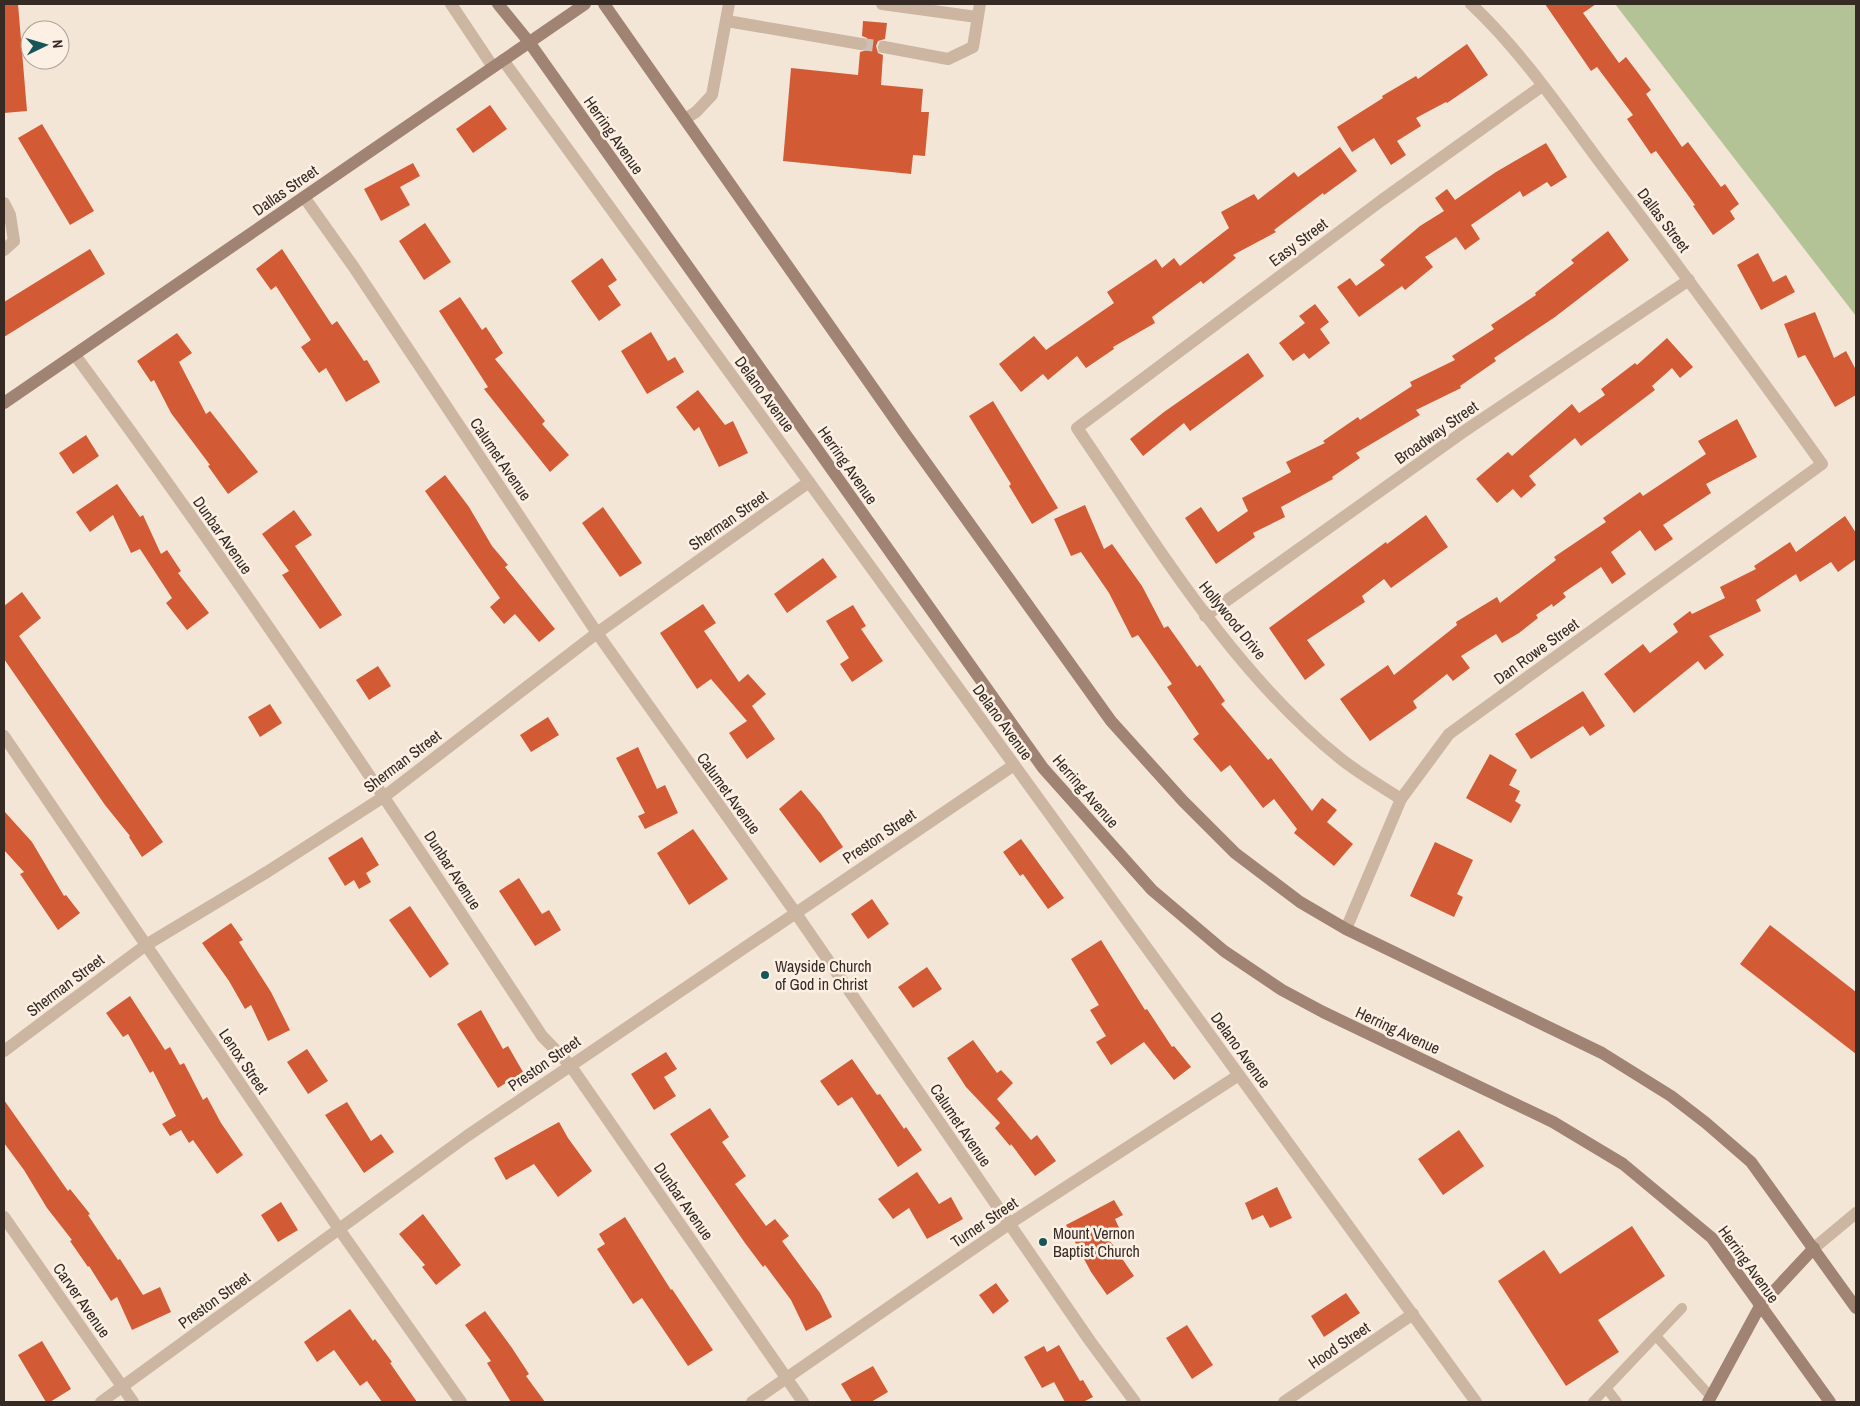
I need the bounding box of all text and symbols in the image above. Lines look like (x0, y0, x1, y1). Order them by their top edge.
north arrow (20, 20, 70, 70)
text: N (49, 39, 67, 49)
street label: Herring Avenue (579, 91, 649, 179)
street label: Dallas Street (248, 159, 322, 221)
street label: Dallas Street (1633, 183, 1696, 257)
street label: Easy Street (1264, 213, 1332, 271)
street label: Delano Avenue (730, 352, 800, 436)
street label: Broadway Street (1390, 395, 1482, 469)
street label: Calumet Avenue (465, 413, 537, 505)
street label: Herring Avenue (813, 421, 883, 509)
street label: Sherman Street (684, 484, 772, 555)
street label: Dunbar Avenue (188, 492, 258, 578)
street label: Hollywood Drive (1194, 576, 1272, 664)
street label: Dan Rowe Street (1489, 613, 1583, 689)
street label: Delano Avenue (968, 680, 1038, 764)
street label: Sherman Street (359, 724, 446, 797)
street label: Calumet Avenue (692, 748, 766, 838)
street label: Herring Avenue (1048, 749, 1124, 833)
street label: Preston Street (838, 803, 920, 869)
street label: Dunbar Avenue (419, 826, 487, 914)
street label: Sherman Street (22, 948, 109, 1021)
place label: Wayside Church of God in Christ (775, 955, 872, 995)
marker: Wayside Church of God in Christ (759, 969, 771, 981)
street label: Herring Avenue (1352, 1001, 1444, 1059)
street label: Delano Avenue (1206, 1008, 1276, 1092)
street label: Lenox Street (214, 1024, 274, 1098)
street label: Preston Street (503, 1030, 585, 1096)
street label: Calumet Avenue (925, 1079, 997, 1171)
street label: Dunbar Avenue (649, 1158, 719, 1244)
street label: Turner Street (946, 1191, 1022, 1252)
street label: Herring Avenue (1713, 1221, 1785, 1307)
place label: Mount Vernon Baptist Church (1053, 1222, 1140, 1262)
marker: Mount Vernon Baptist Church (1037, 1236, 1049, 1248)
street label: Carver Avenue (48, 1258, 116, 1342)
street label: Preston Street (174, 1266, 255, 1334)
street label: Hood Street (1304, 1316, 1374, 1374)

